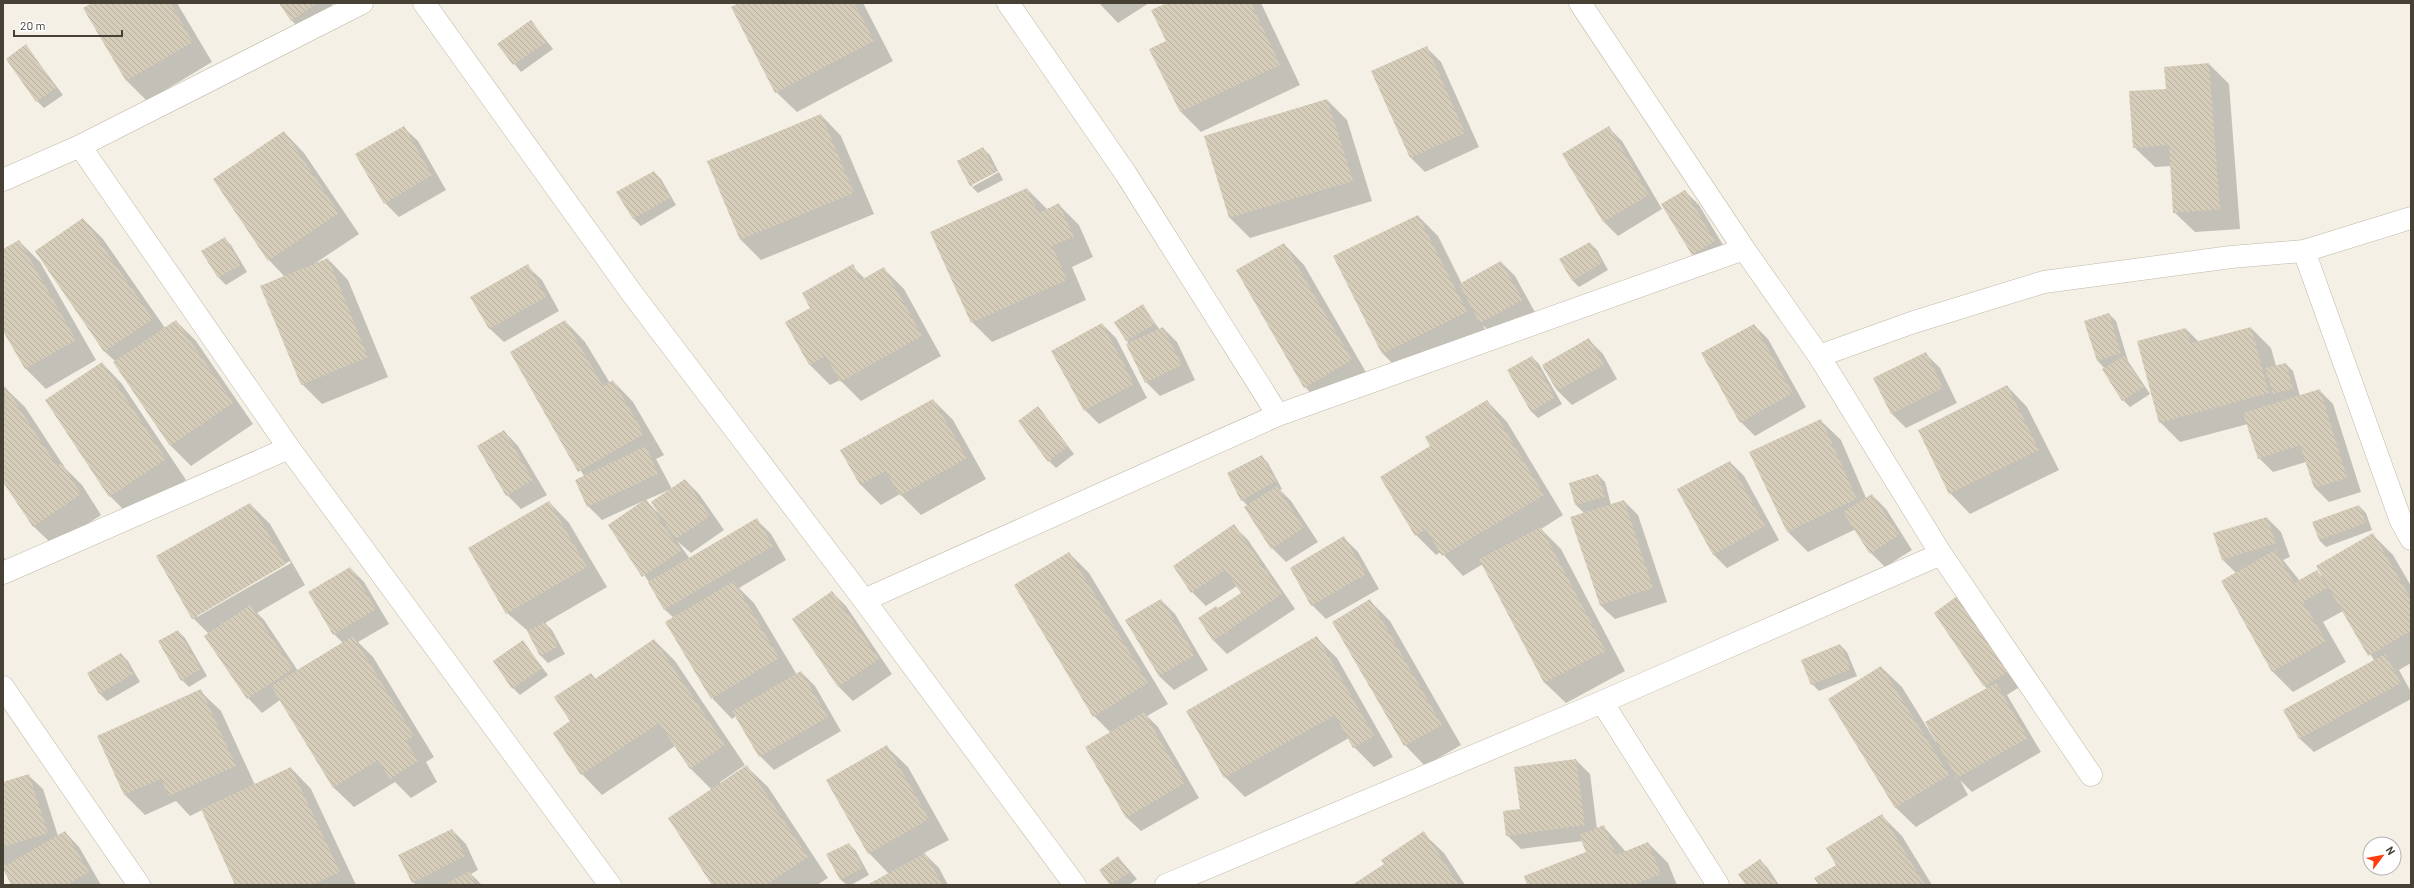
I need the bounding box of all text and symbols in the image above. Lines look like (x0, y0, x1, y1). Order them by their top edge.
scale bar (14, 12, 122, 38)
text: 20 m (20, 18, 46, 32)
north arrow (2362, 836, 2402, 876)
text: N (2383, 844, 2398, 857)

